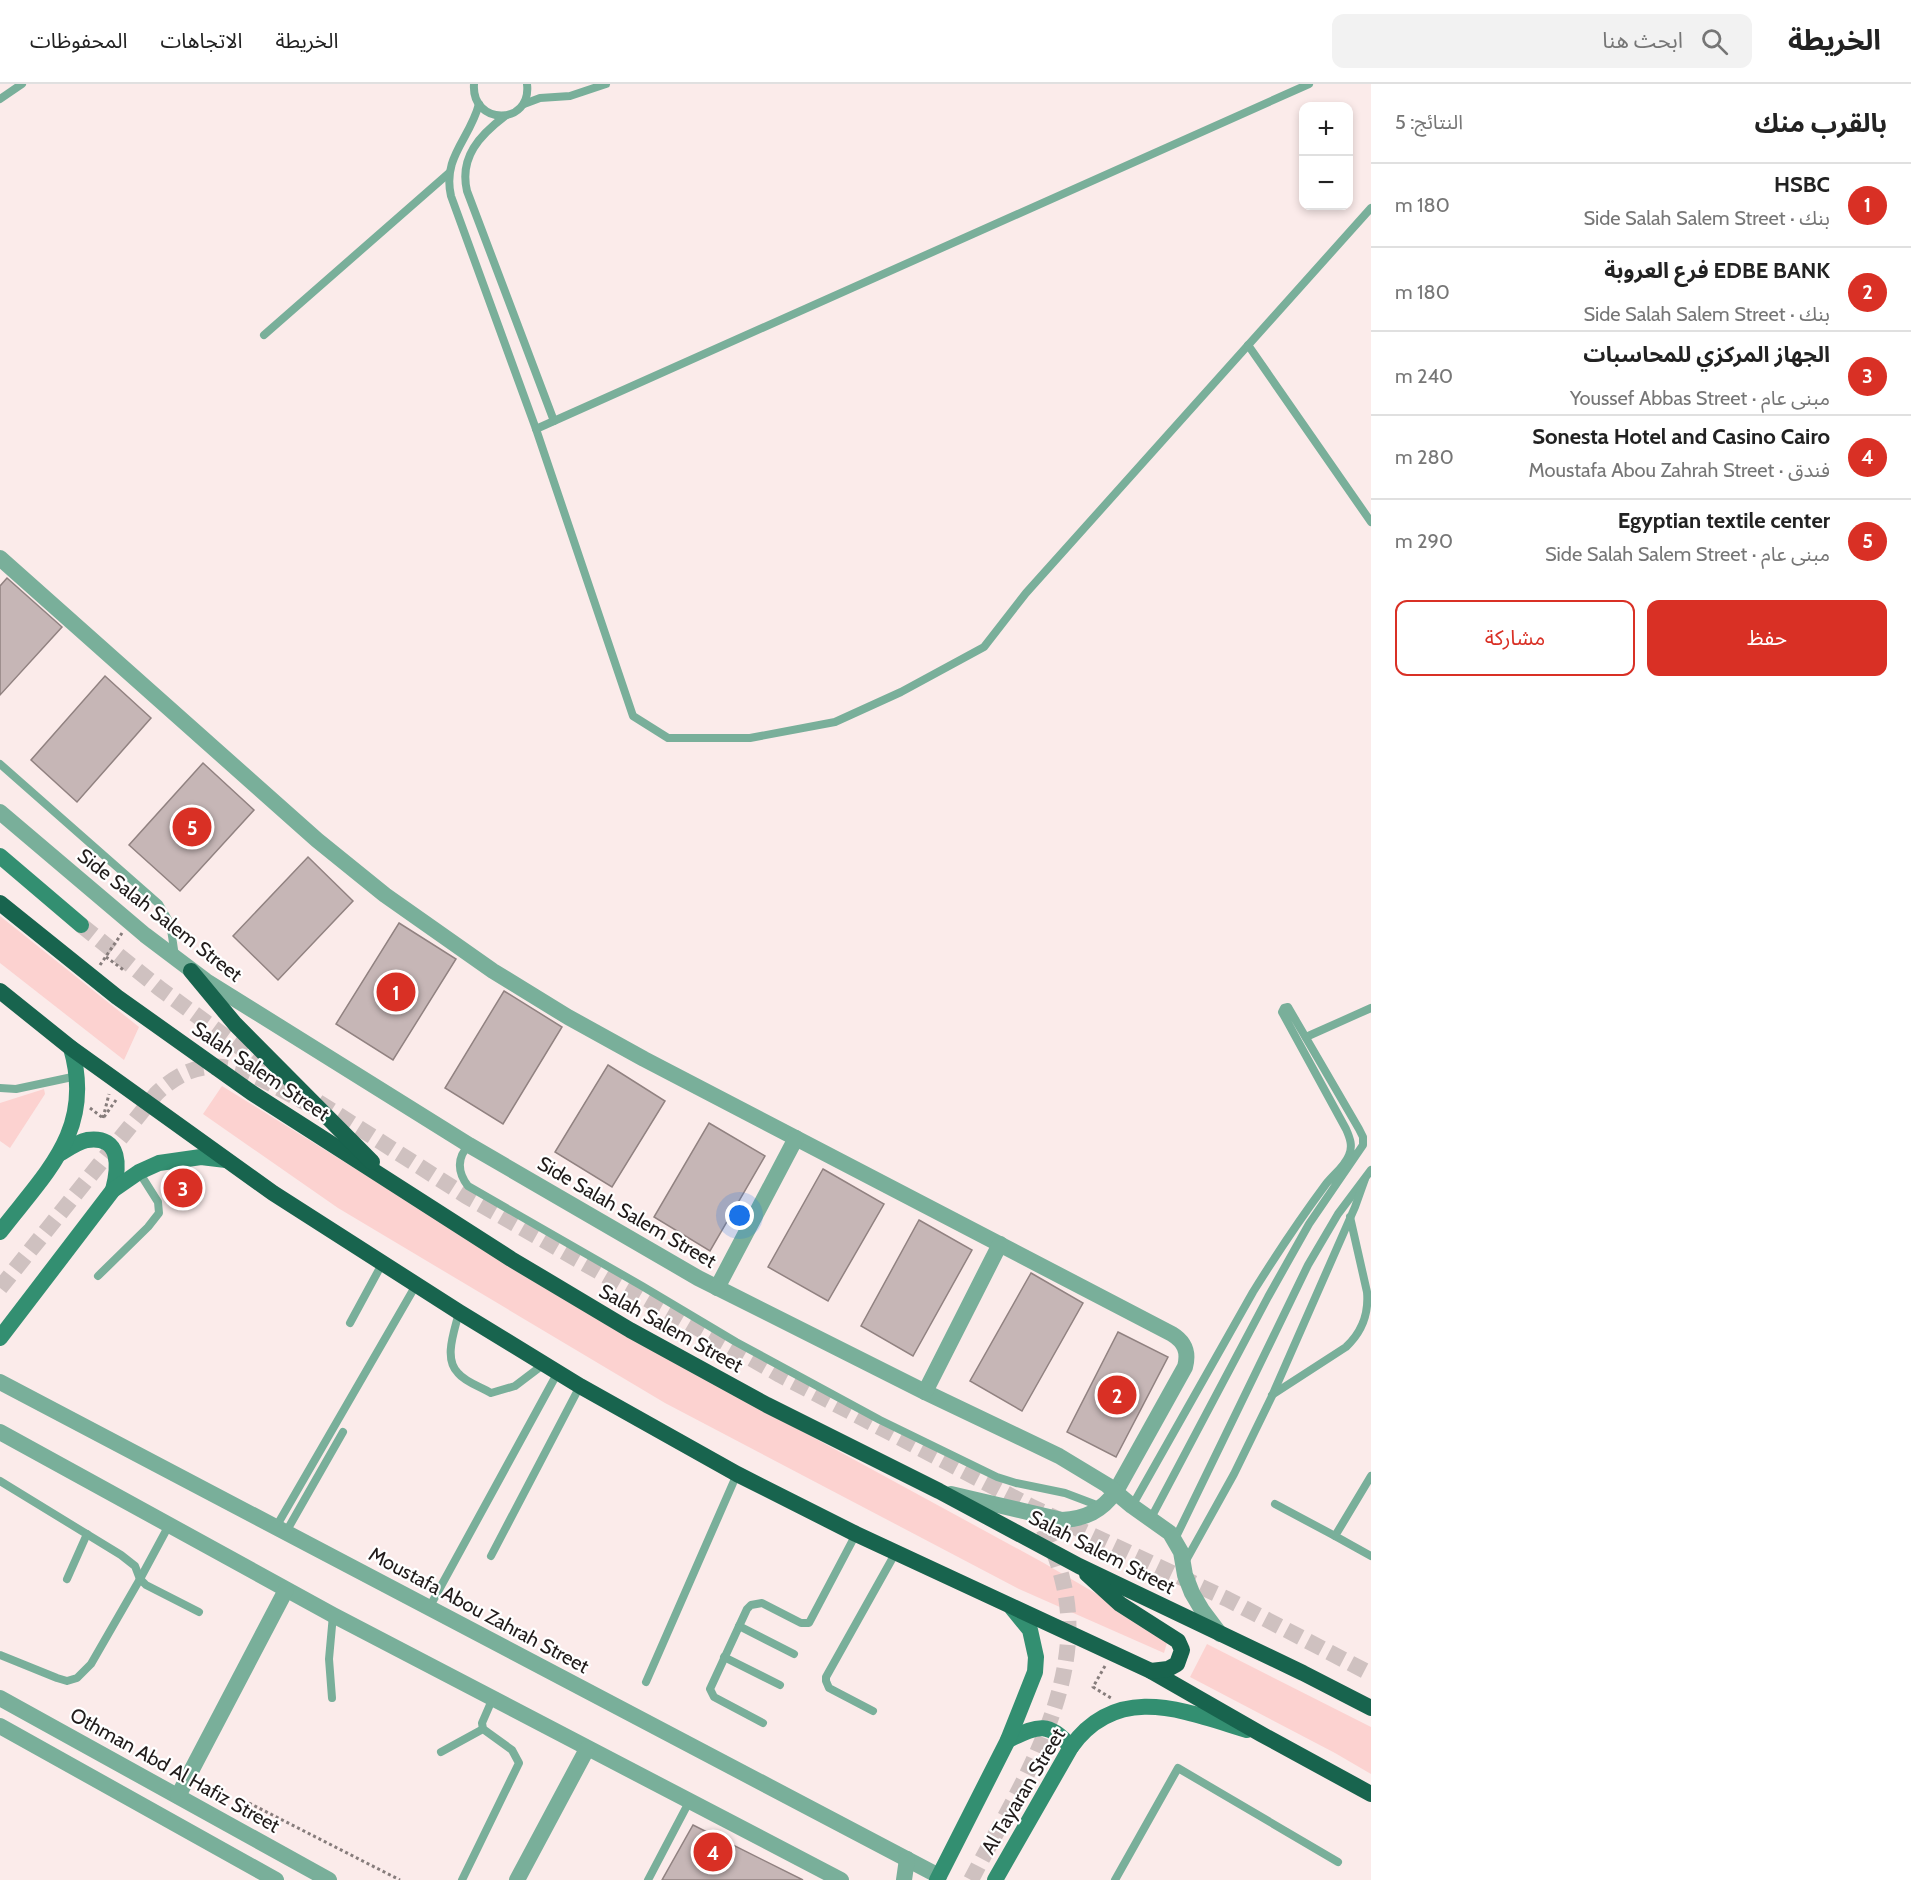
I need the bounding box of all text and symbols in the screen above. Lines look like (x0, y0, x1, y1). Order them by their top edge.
search box (1332, 14, 1752, 68)
text: الخريطة (1788, 23, 1881, 57)
icon: search (1698, 25, 1731, 58)
text: ابحث هنا (1602, 27, 1683, 54)
text: المحفوظات (30, 28, 127, 53)
text: الاتجاهات (160, 28, 242, 53)
text: الخريطة (275, 28, 338, 53)
map controls (1299, 102, 1353, 210)
button: + (1299, 102, 1353, 156)
text: بالقرب منك (1754, 107, 1887, 139)
text: النتائج: 5 (1395, 110, 1463, 134)
button: − (1299, 156, 1353, 210)
text: HSBC (1774, 171, 1830, 198)
text: 180 m (1395, 193, 1450, 217)
text: 1 (1864, 193, 1871, 217)
text: بنك · Side Salah Salem Street (1583, 206, 1830, 230)
text: EDBE BANK فرع العروبة (1604, 257, 1830, 284)
text: 180 m (1395, 280, 1450, 304)
text: 2 (1862, 280, 1873, 304)
text: بنك · Side Salah Salem Street (1583, 302, 1830, 326)
text: الجهاز المركزي للمحاسبات (1583, 341, 1830, 368)
text: 240 m (1395, 364, 1453, 388)
text: 3 (1862, 364, 1873, 388)
text: مبنى عام · Youssef Abbas Street (1570, 386, 1830, 410)
text: Sonesta Hotel and Casino Cairo (1532, 423, 1830, 450)
text: 280 m (1395, 445, 1454, 469)
text: 4 (1861, 445, 1874, 469)
text: فندق · Moustafa Abou Zahrah Street (1529, 458, 1830, 482)
text: Egyptian textile center (1618, 507, 1830, 534)
text: 290 m (1395, 529, 1453, 553)
text: 5 (1862, 529, 1873, 553)
text: مبنى عام · Side Salah Salem Street (1545, 542, 1830, 566)
button: مشاركة (1395, 600, 1635, 676)
button: حفظ (1647, 600, 1887, 676)
pin: 5 (172, 804, 212, 850)
street label: Side Salah Salem Street (73, 843, 247, 987)
pin: 1 (376, 970, 416, 1014)
street label: Salah Salem Street (188, 1016, 334, 1126)
street label: Side Salah Salem Street (533, 1151, 721, 1273)
pin: 3 (164, 1166, 202, 1210)
your location (725, 1201, 754, 1230)
street label: Salah Salem Street (595, 1279, 747, 1378)
pin: 2 (1098, 1372, 1136, 1418)
street label: Salah Salem Street (1025, 1505, 1179, 1599)
street label: Moustafa Abou Zahrah Street (365, 1542, 593, 1678)
street label: Othman Abd Al Hafiz Street (66, 1702, 284, 1838)
street label: Al Tayaran Street (976, 1724, 1070, 1858)
pin: 4 (694, 1830, 732, 1874)

